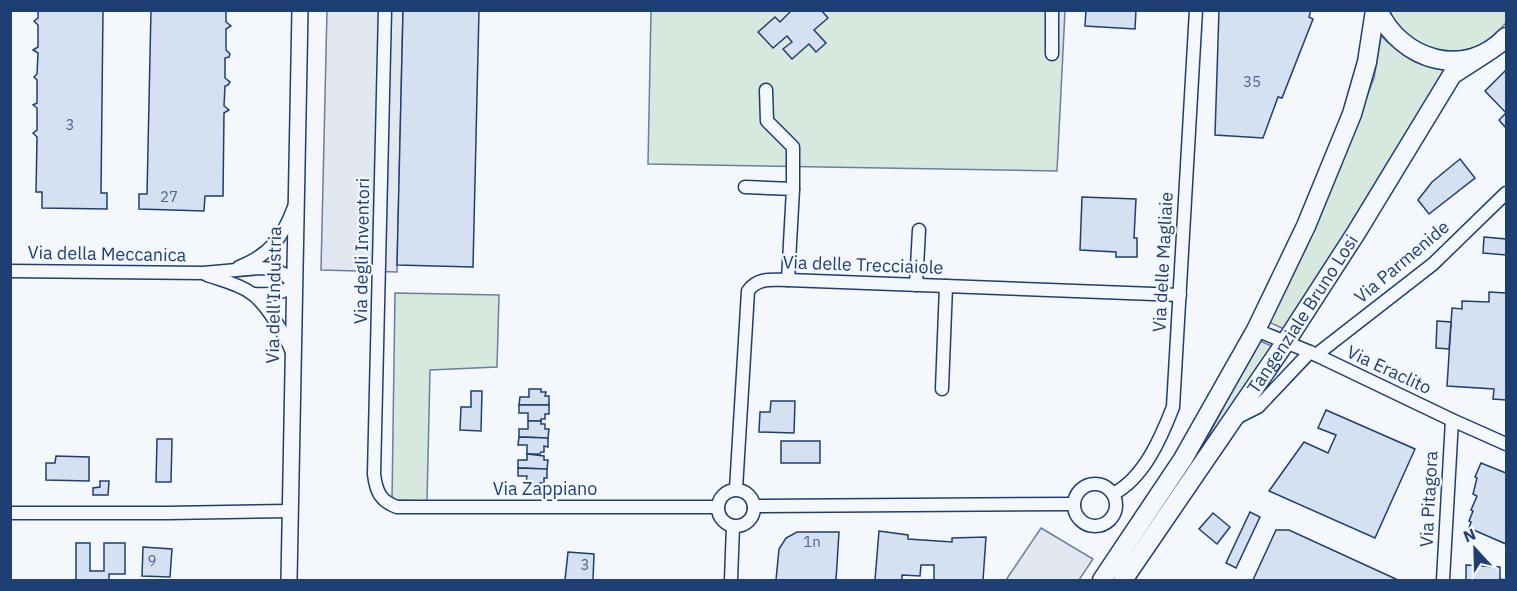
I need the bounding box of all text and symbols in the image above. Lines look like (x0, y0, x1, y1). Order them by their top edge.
house number: 35 (1243, 72, 1261, 91)
house number: 3 (65, 115, 75, 134)
street label: Via degli Inventori (349, 178, 374, 324)
house number: 27 (160, 187, 178, 206)
street label: Via delle Magliaie (1147, 191, 1178, 333)
street label: Via Parmenide (1350, 215, 1454, 308)
street label: Via dell'Industria (261, 226, 286, 364)
street label: Tangenziale Bruno Losi (1242, 230, 1363, 398)
street label: Via della Meccanica (27, 241, 187, 266)
street label: Via delle Trecciaiole (782, 250, 944, 279)
street label: Via Eraclito (1343, 340, 1435, 399)
street label: Via Pitagora (1414, 450, 1443, 548)
street label: Via Zappiano (493, 477, 597, 500)
north arrow (1445, 519, 1505, 579)
text: N (1460, 524, 1479, 547)
house number: 1n (803, 532, 821, 551)
house number: 9 (147, 551, 157, 570)
house number: 3 (580, 555, 590, 574)

